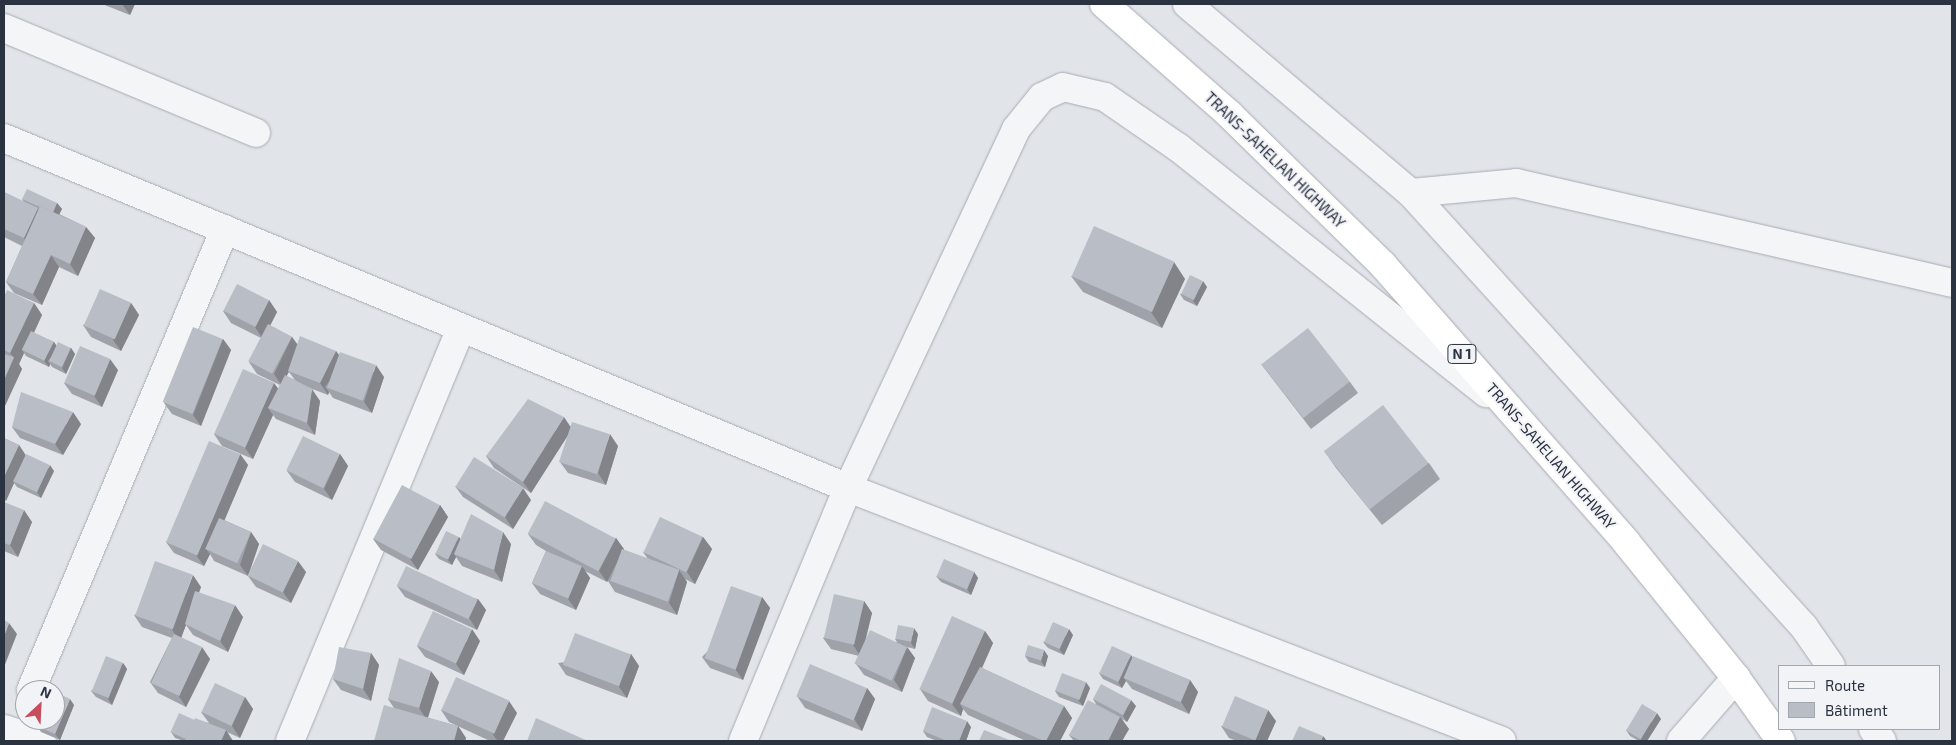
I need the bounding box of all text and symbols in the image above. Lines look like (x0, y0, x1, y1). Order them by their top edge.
street label: TRANS-SAHELIAN HIGHWAY (1201, 88, 1349, 232)
road number: N 1 (1447, 342, 1477, 366)
street label: TRANS-SAHELIAN HIGHWAY (1482, 379, 1620, 533)
legend (1778, 665, 1941, 730)
text: Route (1825, 676, 1865, 694)
north arrow (15, 680, 65, 730)
text: N (38, 682, 54, 702)
text: Bâtiment (1825, 701, 1888, 719)

